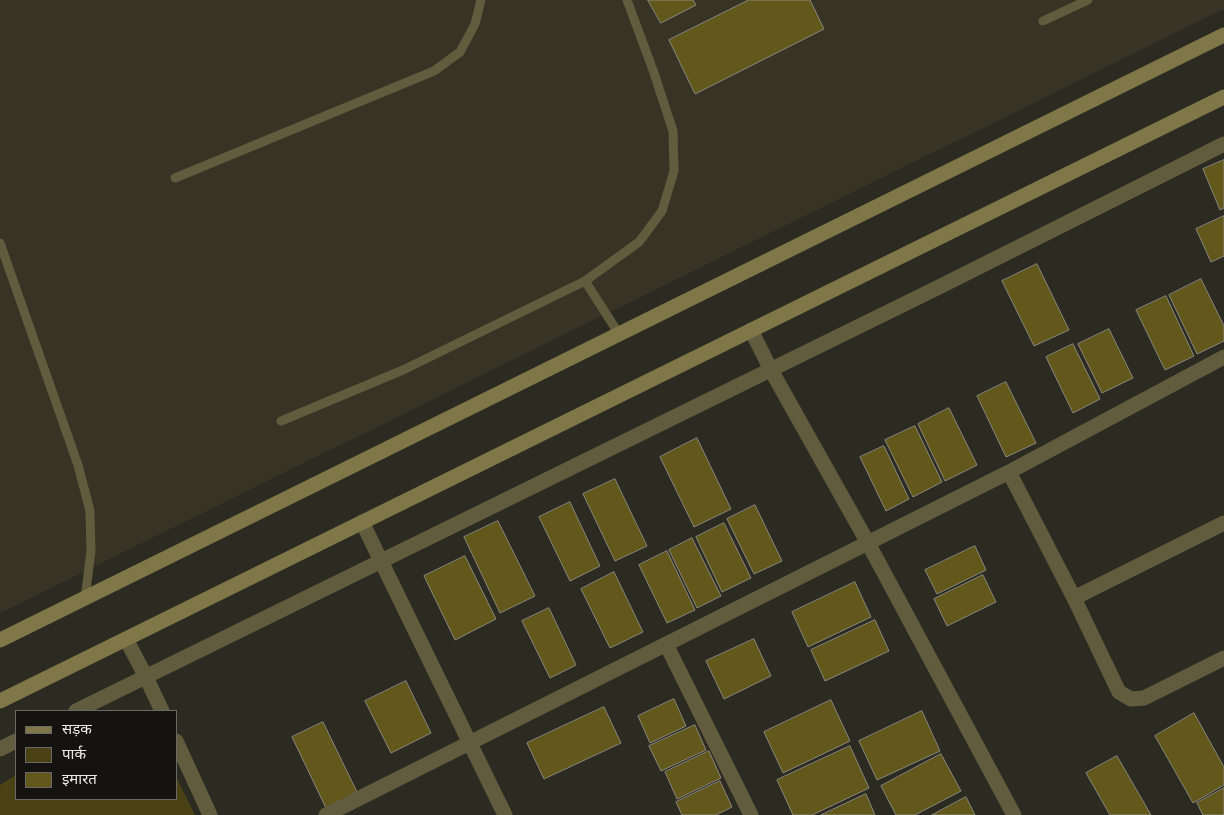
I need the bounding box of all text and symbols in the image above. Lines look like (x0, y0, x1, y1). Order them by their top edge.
legend (15, 710, 178, 800)
text: सड़क (62, 720, 92, 737)
text: पार्क (62, 745, 86, 762)
text: इमारत (62, 770, 97, 787)

